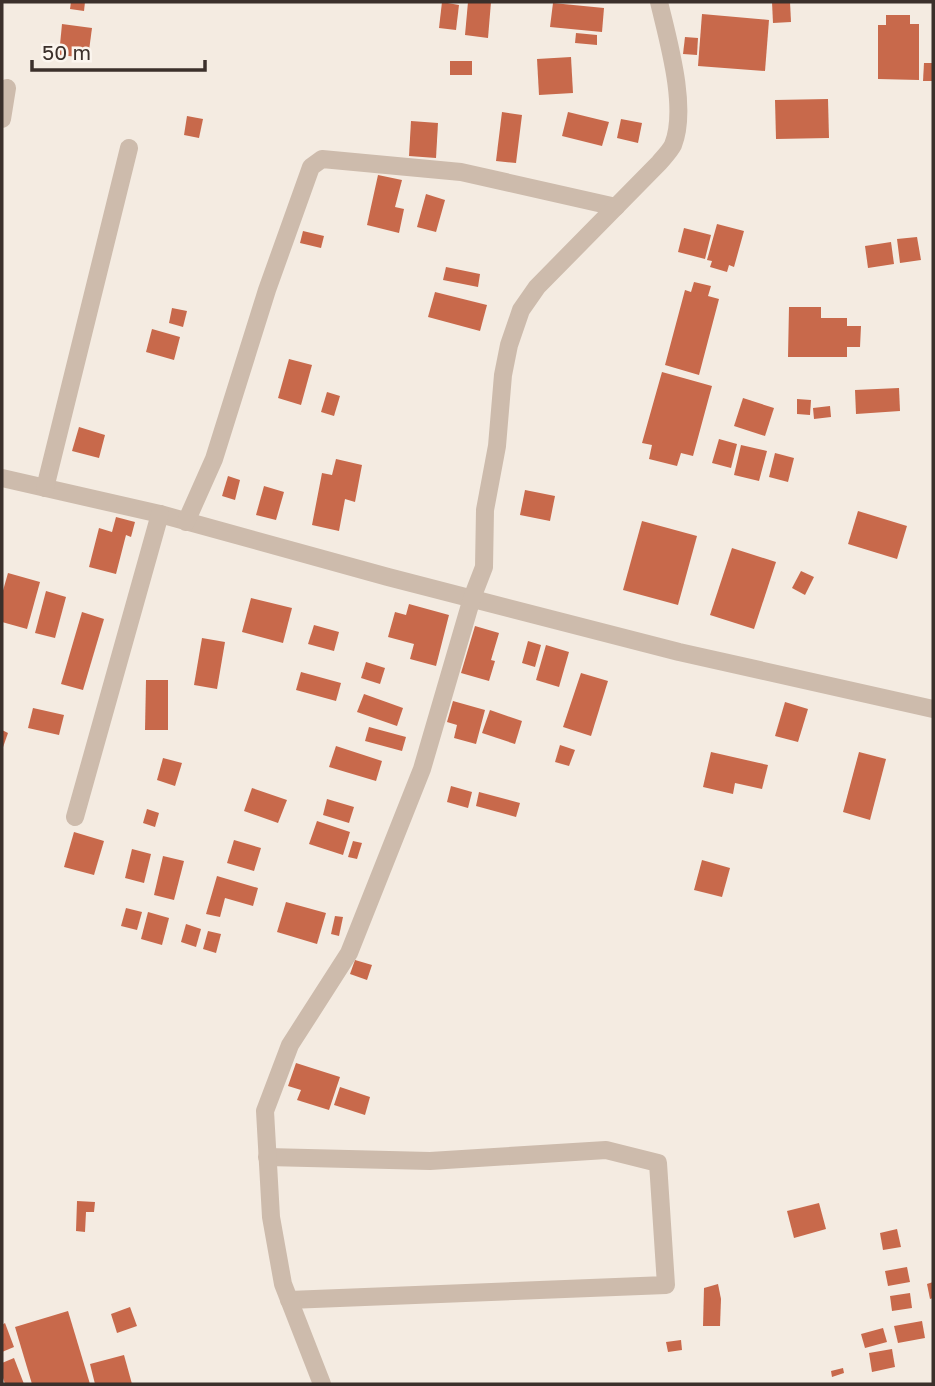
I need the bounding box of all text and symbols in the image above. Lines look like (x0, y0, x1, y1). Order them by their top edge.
scale bar (32, 28, 205, 72)
text: 50 m (42, 39, 91, 65)

